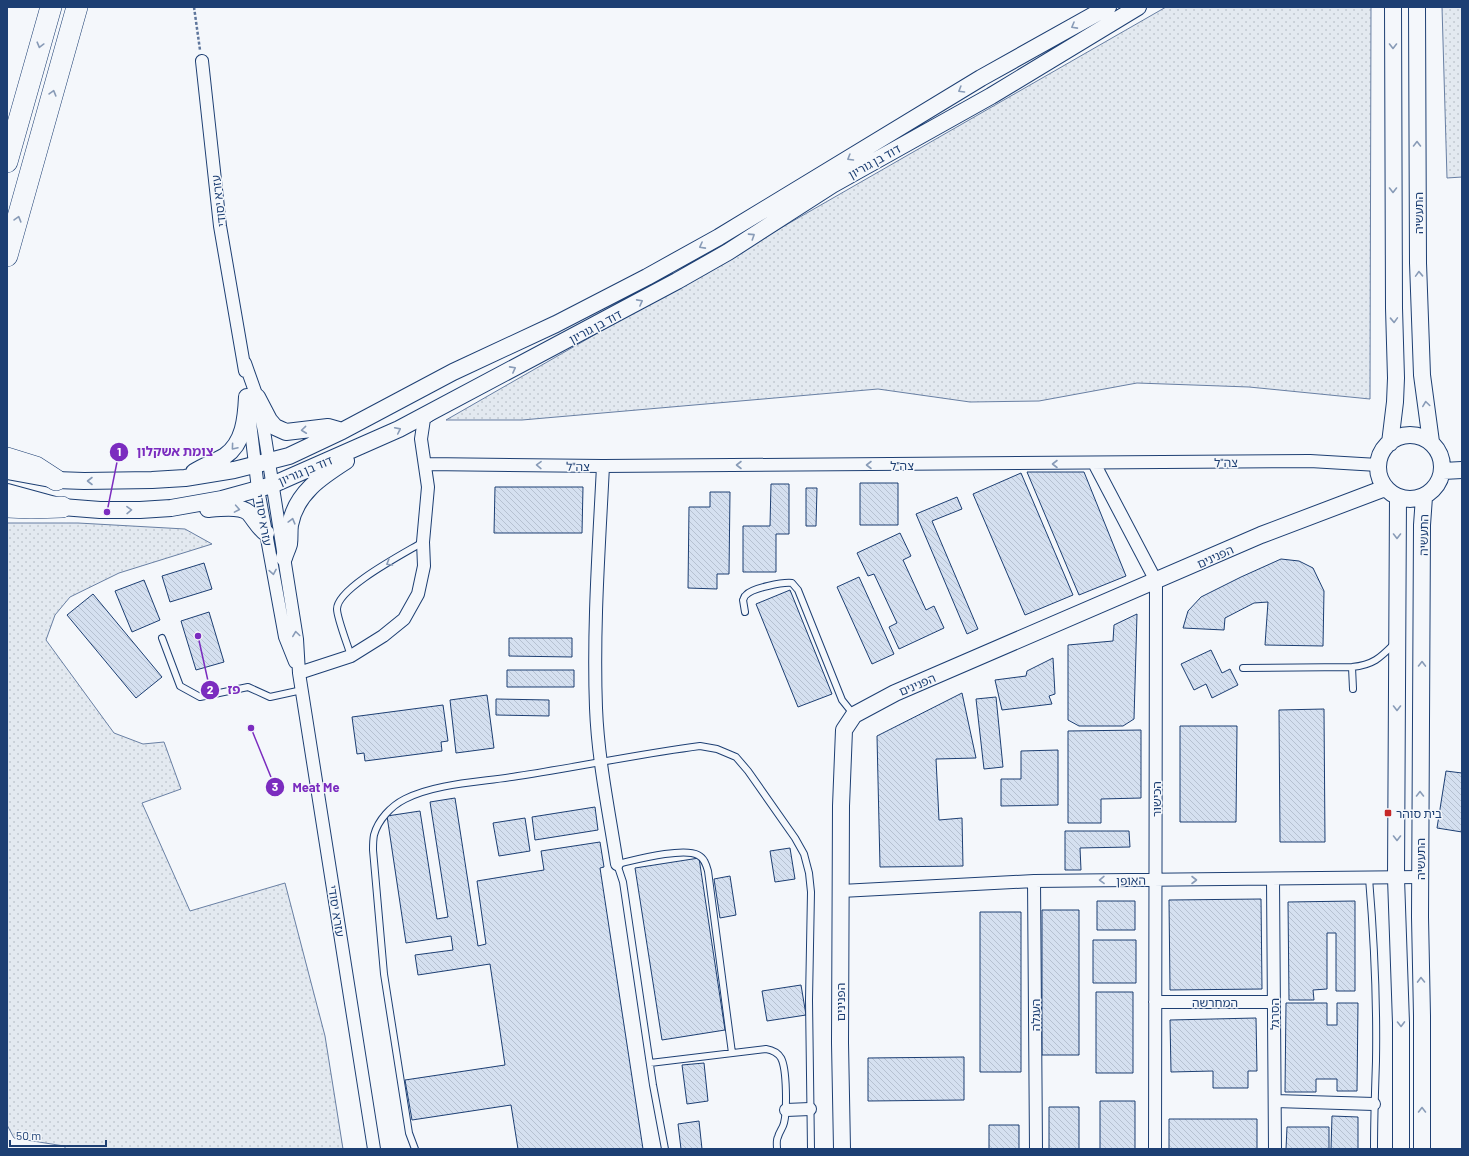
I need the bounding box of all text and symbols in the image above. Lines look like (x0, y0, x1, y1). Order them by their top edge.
one-way arrow (1071, 22, 1078, 29)
one-way arrow (36, 41, 45, 48)
one-way arrow (1389, 43, 1397, 49)
one-way arrow (958, 86, 965, 93)
one-way arrow (48, 90, 57, 97)
street label: דוד בן גוריון (845, 141, 903, 181)
one-way arrow (1413, 141, 1422, 147)
one-way arrow (847, 153, 854, 160)
street label: עזרא יסודי (208, 174, 228, 228)
one-way arrow (1389, 187, 1397, 193)
street label: התעשיה (1411, 192, 1425, 234)
one-way arrow (13, 215, 21, 222)
one-way arrow (748, 234, 755, 241)
one-way arrow (699, 241, 706, 248)
one-way arrow (1414, 271, 1423, 277)
one-way arrow (635, 299, 643, 306)
street label: דוד בן גוריון (566, 306, 624, 346)
one-way arrow (1390, 317, 1398, 323)
one-way arrow (508, 367, 516, 374)
one-way arrow (1422, 401, 1431, 407)
one-way arrow (301, 425, 307, 434)
one-way arrow (393, 427, 401, 435)
callout: צומת אשקלון (109, 439, 222, 464)
one-way arrow (231, 442, 238, 450)
text: צומת אשקלון (137, 443, 214, 459)
text: 1 (117, 444, 121, 458)
street label: דוד בן גוריון (276, 452, 335, 488)
street label: צה"ל (1214, 455, 1238, 469)
street label: צה"ל (890, 458, 914, 472)
street label: צה"ל (566, 459, 590, 473)
one-way arrow (1052, 460, 1058, 468)
one-way arrow (536, 461, 542, 469)
one-way arrow (736, 461, 742, 470)
one-way arrow (866, 461, 872, 469)
one-way arrow (87, 477, 93, 485)
street label: עזרא יסודי (253, 493, 275, 547)
one-way arrow (234, 504, 240, 513)
one-way arrow (126, 506, 132, 514)
street label: התעשיה (1416, 514, 1430, 556)
one-way arrow (287, 517, 296, 524)
one-way arrow (1393, 533, 1401, 539)
street label: הפנינים (1195, 542, 1235, 570)
one-way arrow (386, 558, 393, 565)
one-way arrow (268, 568, 277, 575)
one-way arrow (292, 631, 301, 637)
one-way arrow (1418, 661, 1426, 667)
street label: הפנינים (897, 670, 937, 698)
callout: פז (200, 677, 249, 702)
text: פז (228, 681, 241, 697)
text: 2 (207, 682, 214, 696)
one-way arrow (1393, 705, 1401, 711)
callout: Meat Me (265, 775, 348, 800)
text: 3 (272, 779, 278, 793)
text: Meat Me (293, 779, 339, 795)
street label: הכישור (1149, 781, 1163, 817)
one-way arrow (1416, 791, 1424, 797)
place label: בית סוהר (1396, 806, 1442, 820)
marker: בית סוהר (1383, 808, 1393, 818)
one-way arrow (1393, 835, 1401, 841)
street label: התעשיה (1413, 838, 1427, 880)
street label: האופן (1116, 873, 1146, 887)
one-way arrow (1099, 876, 1105, 884)
one-way arrow (1191, 876, 1197, 884)
street label: עזרא יסודי (326, 884, 348, 938)
one-way arrow (1417, 977, 1425, 983)
street label: הפנינים (833, 983, 847, 1021)
street label: המחרשה (1192, 995, 1238, 1009)
street label: הסרגל (1267, 998, 1281, 1030)
street label: העגלה (1028, 999, 1042, 1031)
one-way arrow (1397, 1021, 1405, 1027)
one-way arrow (1418, 1107, 1426, 1113)
scale bar (10, 1122, 106, 1148)
text: 50 m (16, 1128, 41, 1142)

